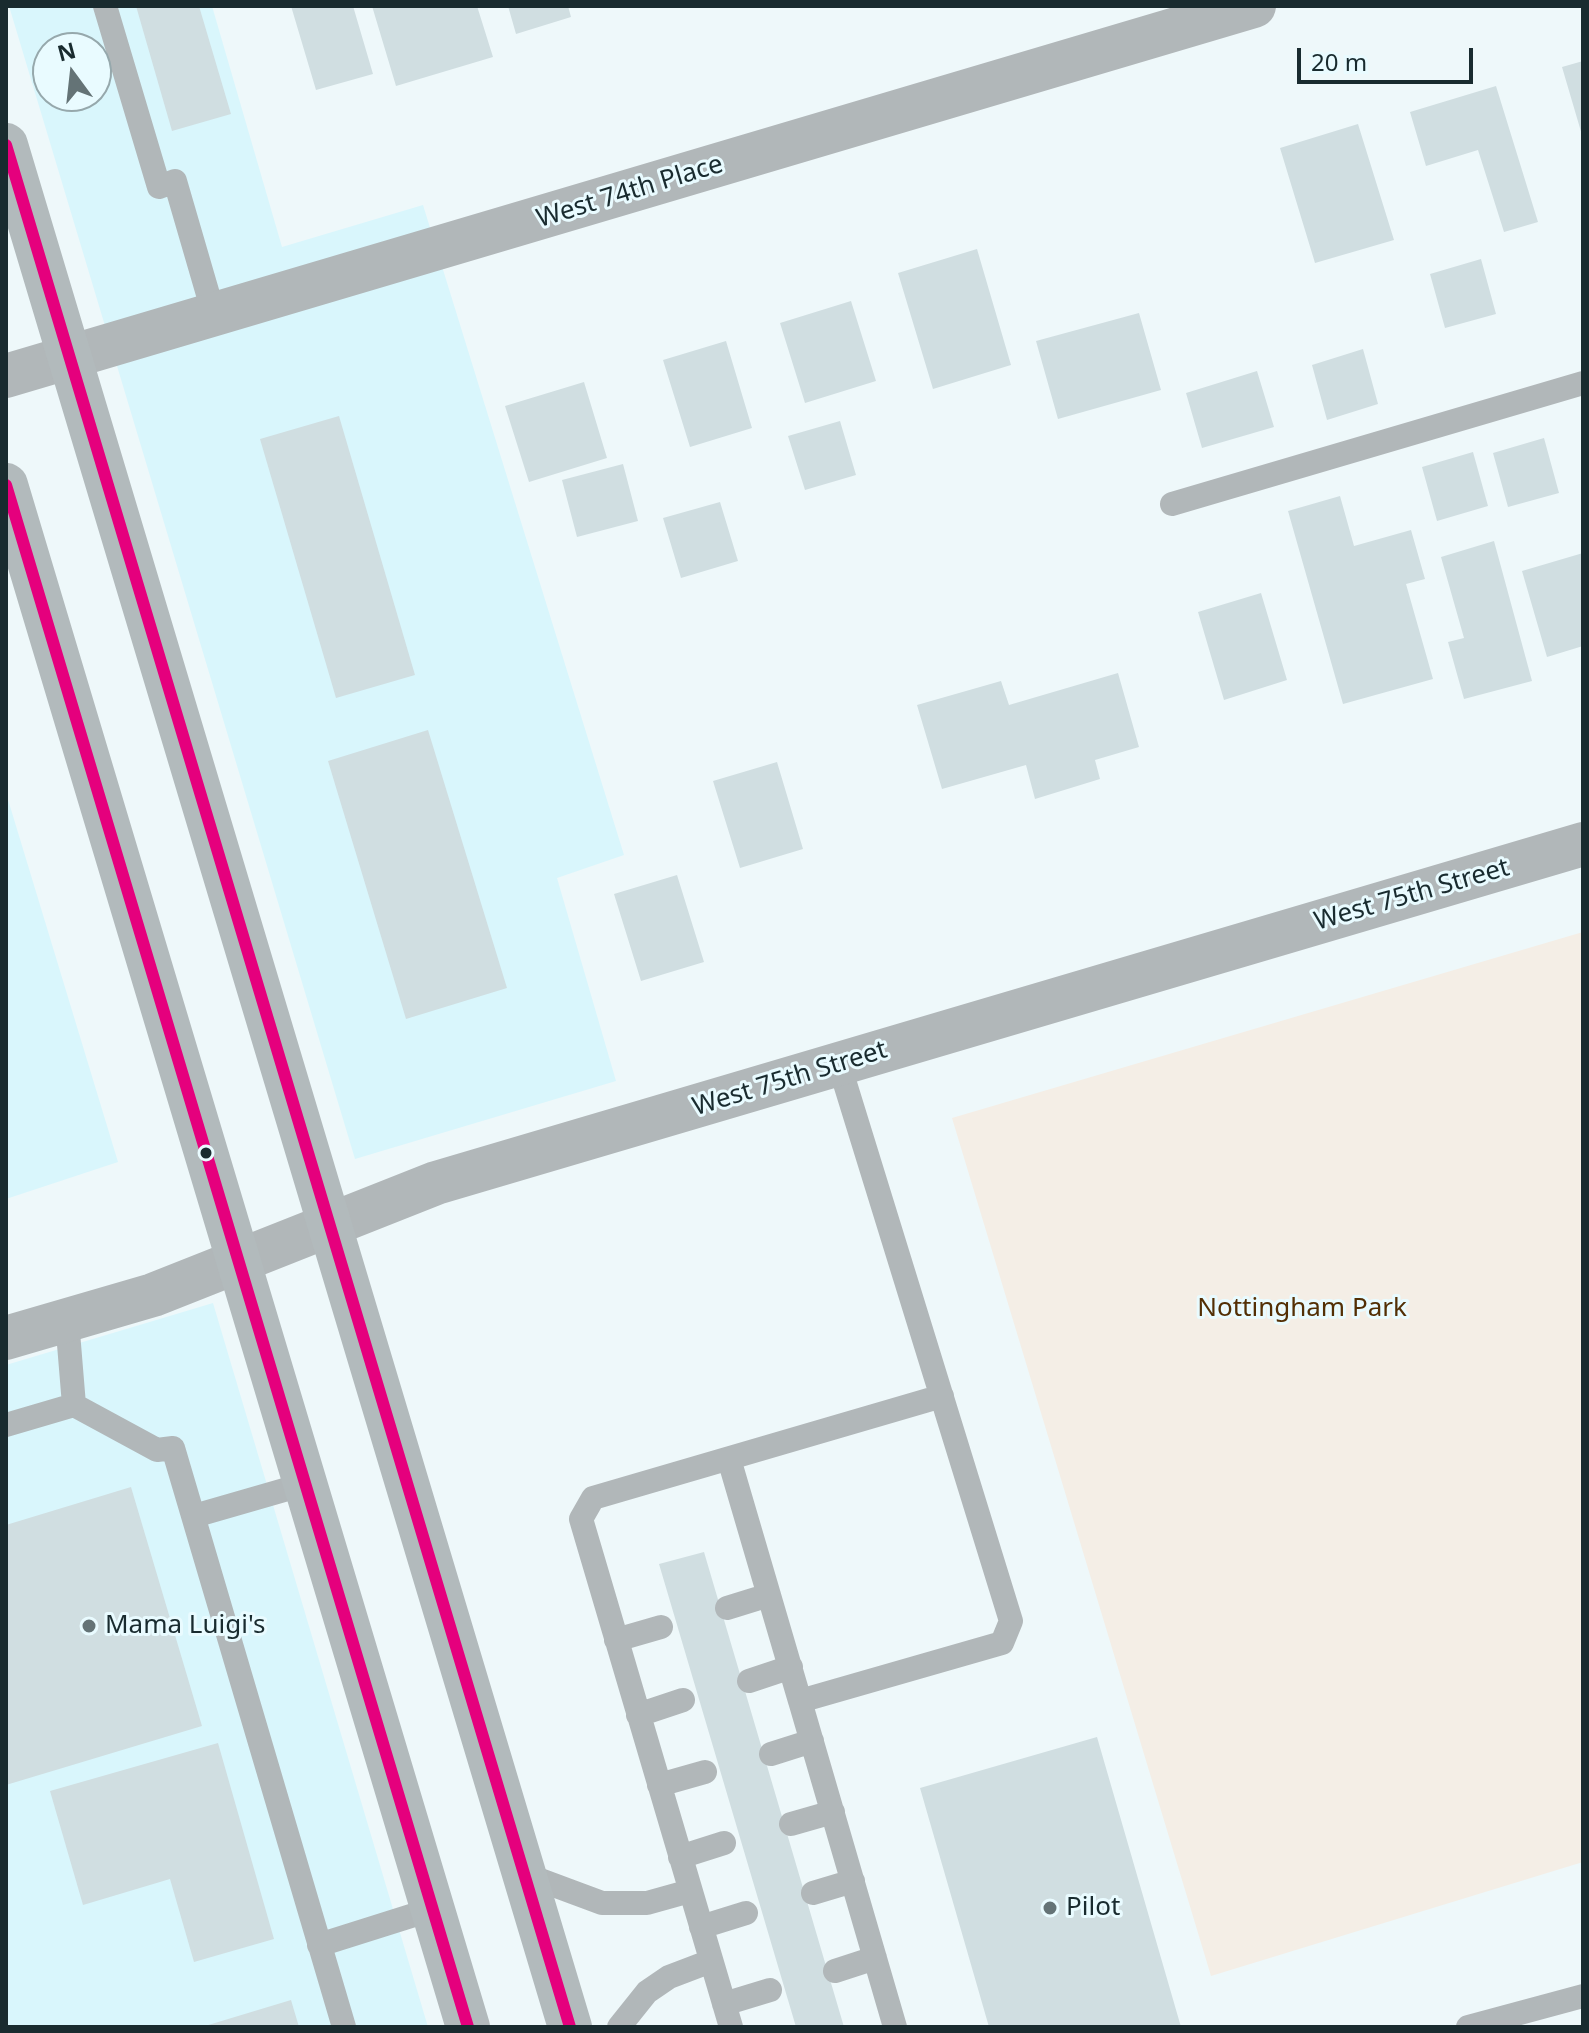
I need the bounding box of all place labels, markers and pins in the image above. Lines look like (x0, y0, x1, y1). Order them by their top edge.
unlabelled marker (198, 1145, 214, 1161)
place label: Mama Luigi's (105, 1610, 265, 1642)
marker: Mama Luigi's (80, 1617, 98, 1635)
place label: Pilot (1066, 1892, 1120, 1924)
marker: Pilot (1041, 1899, 1059, 1917)

